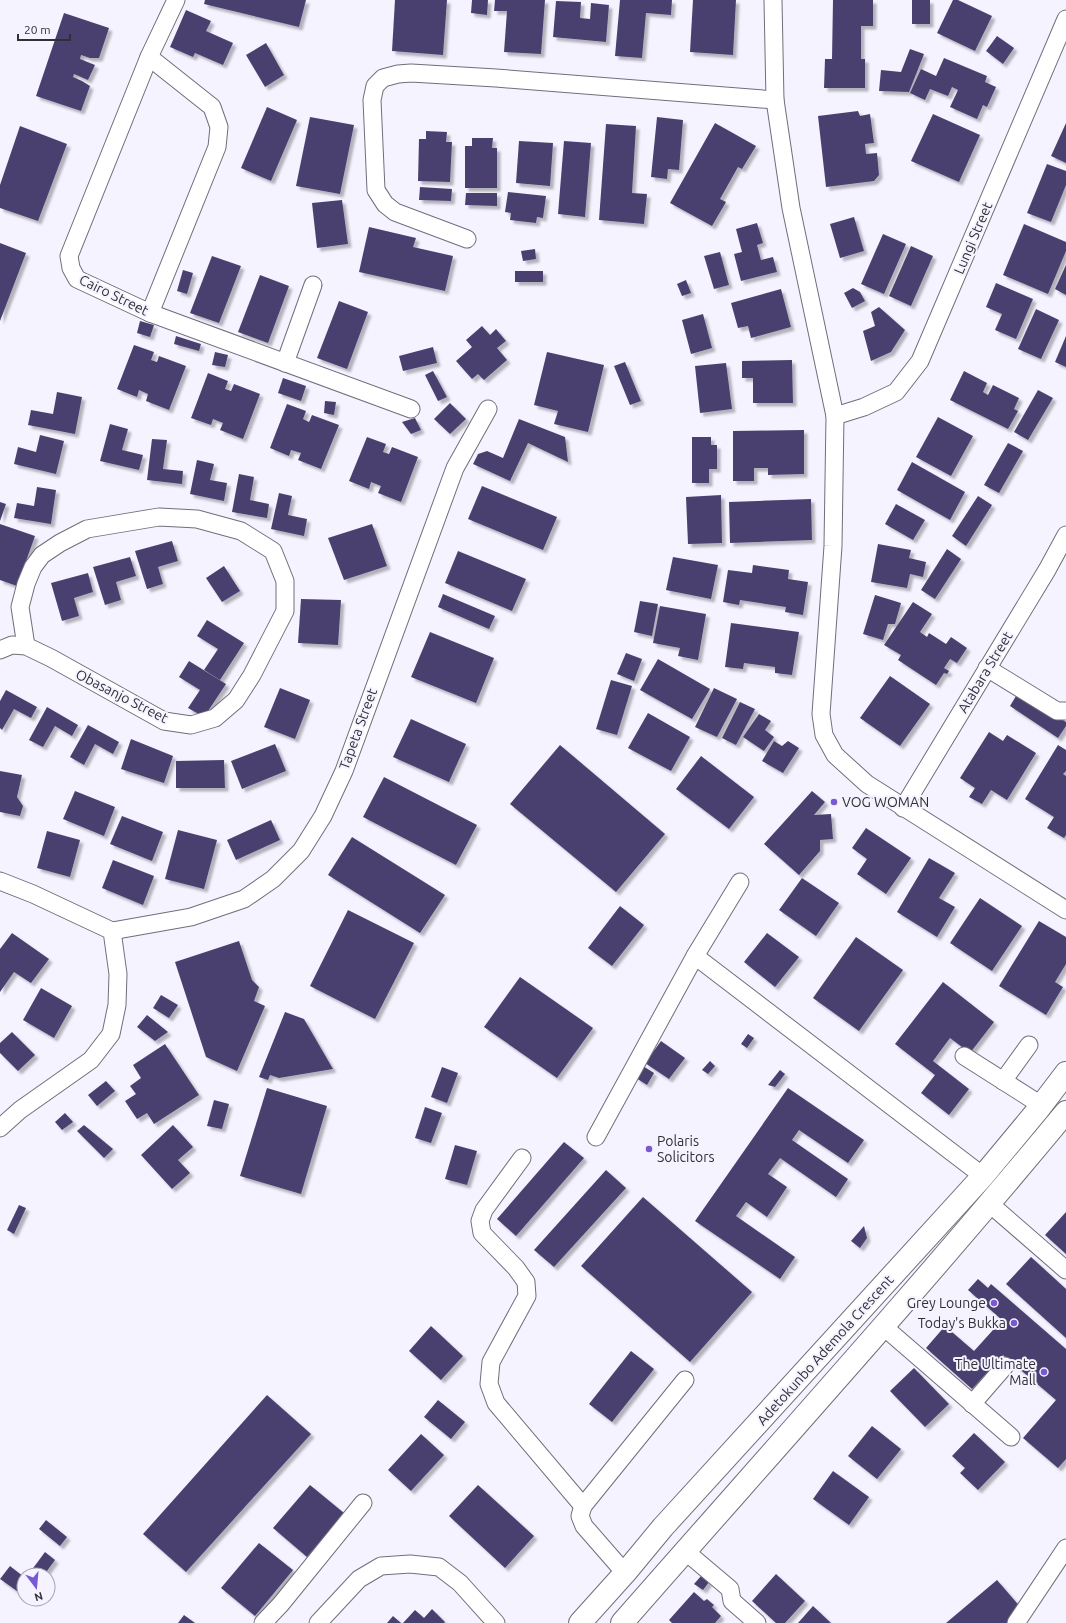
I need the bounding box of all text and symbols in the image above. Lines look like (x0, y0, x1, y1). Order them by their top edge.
scale bar (18, 16, 70, 42)
text: 20 m (24, 23, 51, 36)
street label: Lungi Street (951, 199, 996, 277)
street label: Cairo Street (77, 271, 152, 319)
street label: Atabara Street (954, 628, 1016, 716)
street label: Obasanjo Street (73, 666, 171, 726)
street label: Tapeta Street (336, 686, 380, 772)
place label: VOG WOMAN (842, 794, 929, 810)
marker: VOG WOMAN (829, 797, 839, 807)
place label: Polaris Solicitors (657, 1133, 715, 1165)
marker: Polaris Solicitors (644, 1144, 654, 1154)
street label: Adetokunbo Ademola Crescent (753, 1271, 897, 1428)
place label: Grey Lounge (907, 1295, 986, 1311)
marker: Grey Lounge (989, 1298, 999, 1308)
place label: Today's Bukka (918, 1315, 1006, 1331)
marker: Today's Bukka (1009, 1318, 1019, 1328)
place label: The Ultimate Mall (955, 1356, 1036, 1388)
marker: The Ultimate Mall (1039, 1367, 1049, 1377)
north arrow (16, 1567, 56, 1607)
text: N (33, 1590, 44, 1604)

